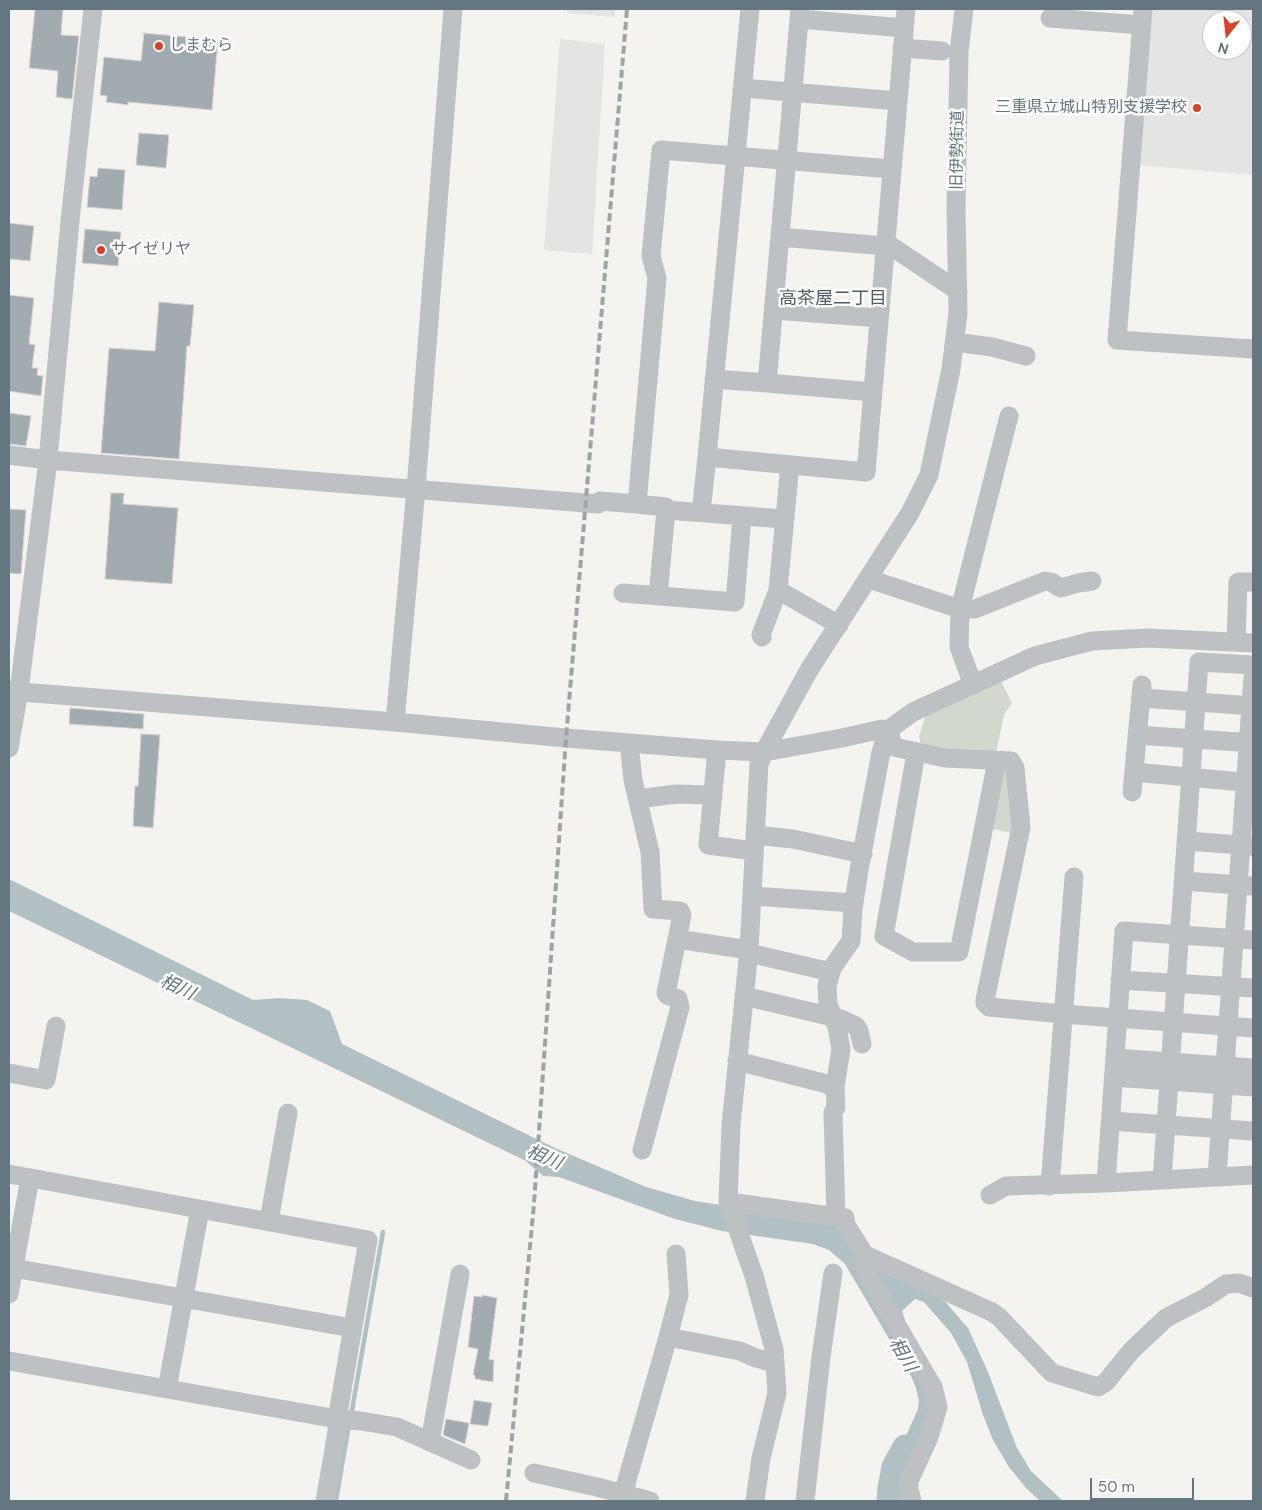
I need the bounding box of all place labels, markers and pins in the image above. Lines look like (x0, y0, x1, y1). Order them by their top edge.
place label: しまむら (169, 36, 233, 56)
marker: しまむら (153, 40, 165, 52)
place label: 三重県立城山特別支援学校 (995, 98, 1187, 118)
marker: 三重県立城山特別支援学校 (1191, 102, 1203, 114)
place label: サイゼリヤ (111, 240, 191, 260)
marker: サイゼリヤ (95, 244, 107, 256)

